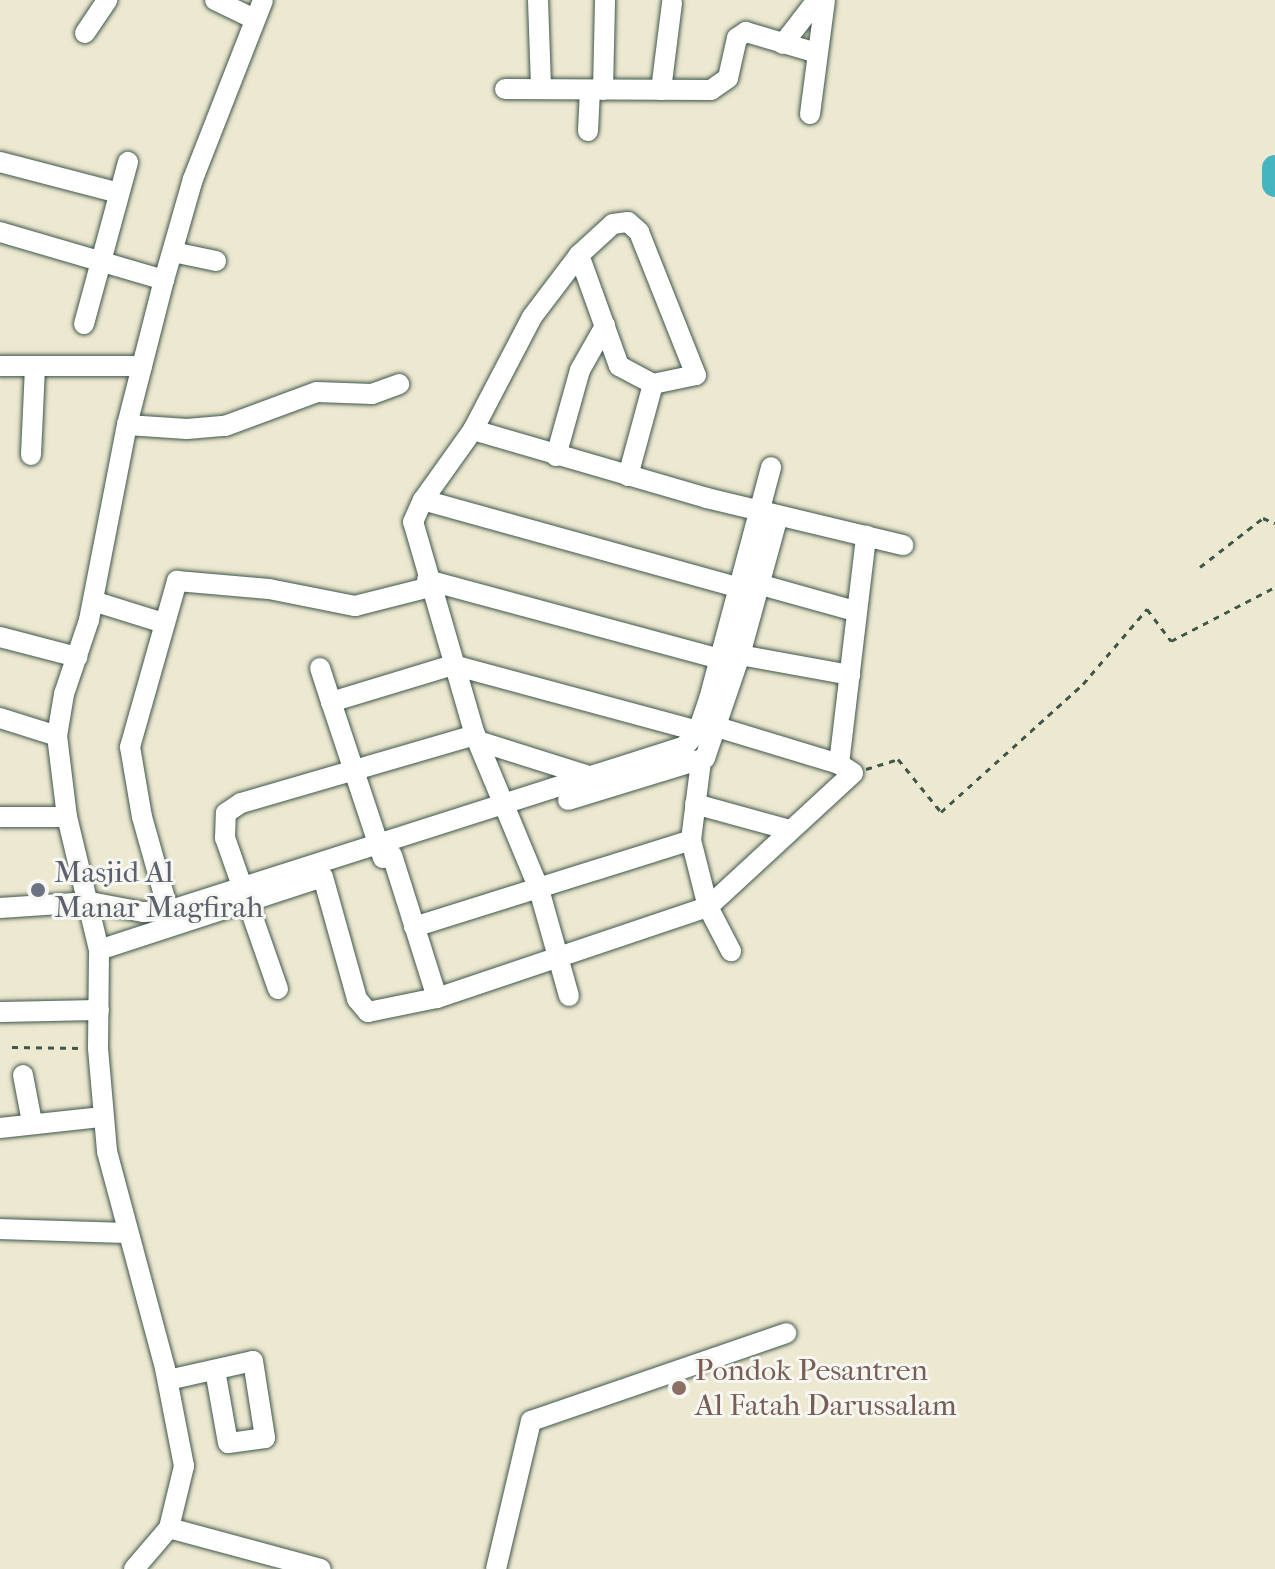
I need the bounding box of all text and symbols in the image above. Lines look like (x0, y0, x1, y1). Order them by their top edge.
place label: Masjid Al Manar Magfirah (54, 855, 263, 926)
marker: Masjid Al Manar Magfirah (29, 881, 47, 899)
place label: Pondok Pesantren Al Fatah Darussalam (695, 1353, 957, 1424)
marker: Pondok Pesantren Al Fatah Darussalam (670, 1379, 688, 1397)

